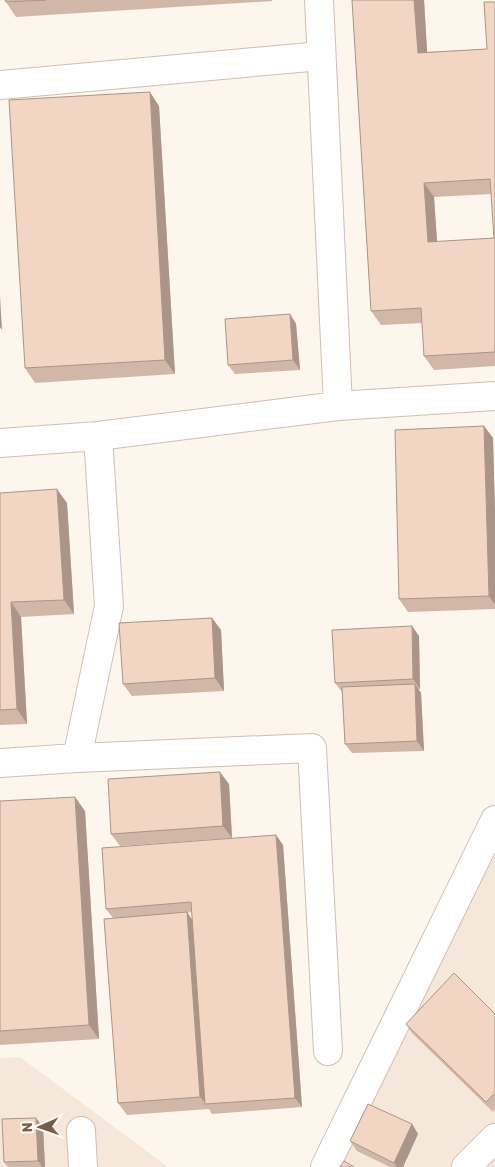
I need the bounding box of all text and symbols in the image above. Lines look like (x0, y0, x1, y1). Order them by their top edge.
north arrow (15, 1102, 65, 1152)
text: N (19, 1122, 36, 1133)

